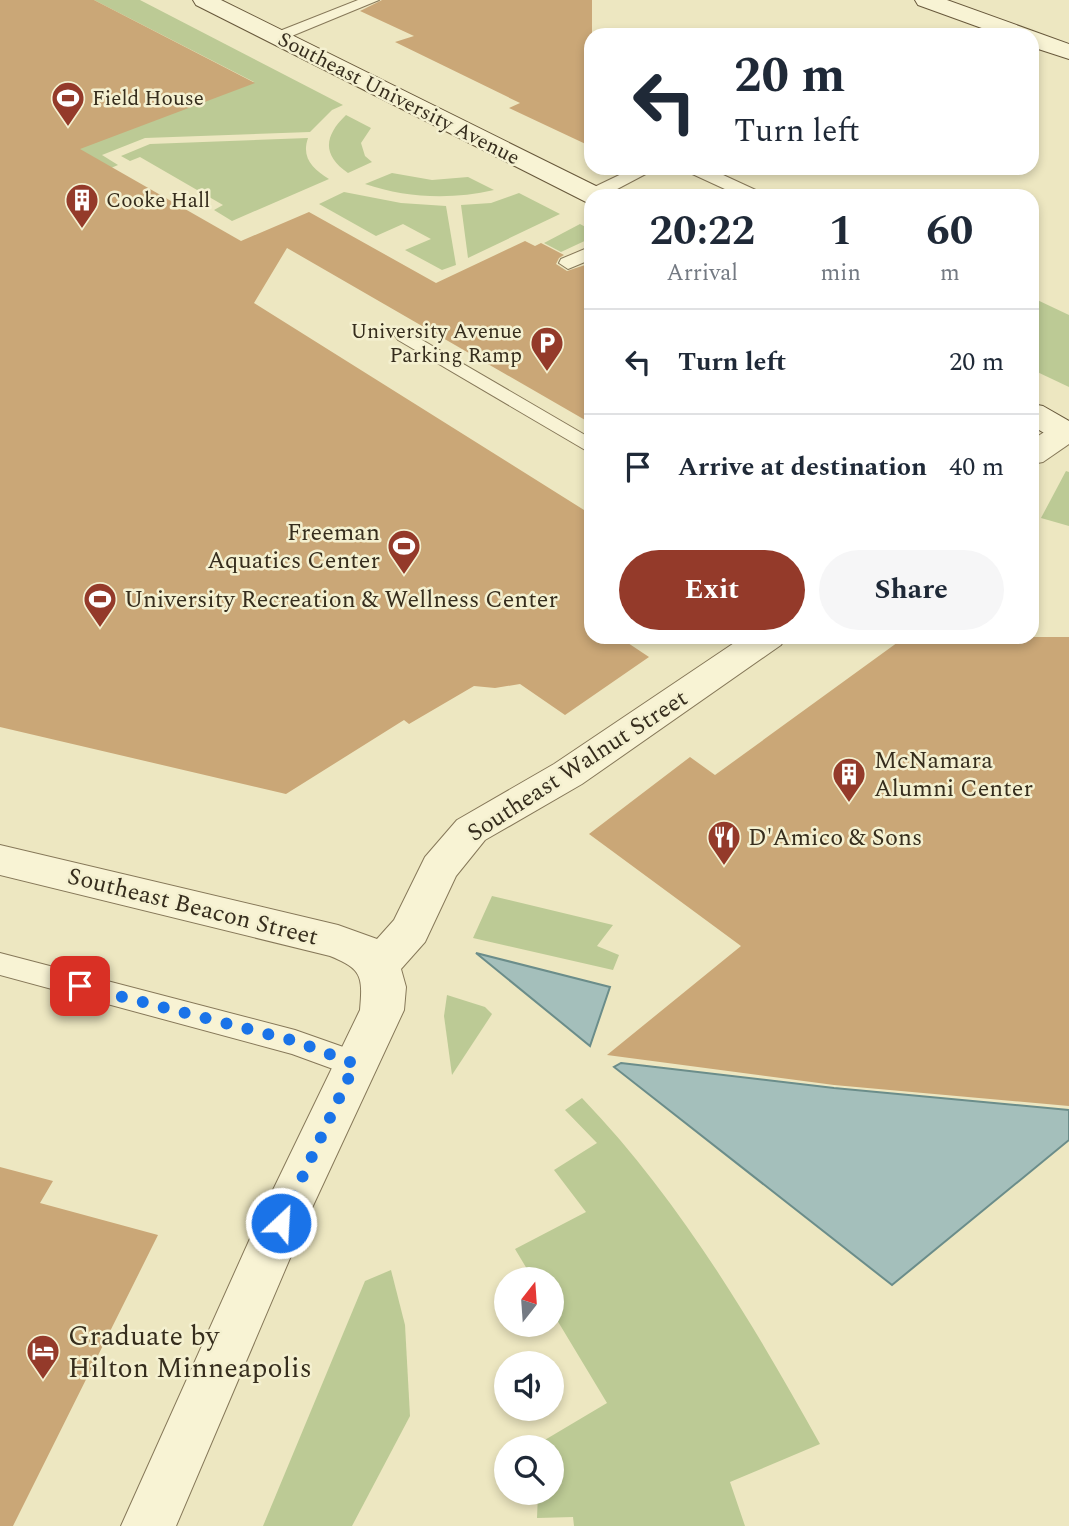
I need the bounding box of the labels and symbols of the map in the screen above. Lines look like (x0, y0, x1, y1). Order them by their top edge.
street label: Southeast University Avenue (272, 24, 525, 174)
sports icon: Field House (49, 79, 87, 128)
place label: Field House (92, 83, 204, 115)
building icon: Cooke Hall (63, 181, 101, 230)
place label: Cooke Hall (106, 185, 210, 217)
place label: University Avenue Parking Ramp (350, 316, 522, 372)
parking icon: University Avenue Parking Ramp (528, 324, 566, 373)
place label: Freeman Aquatics Center (207, 515, 380, 579)
sports icon: Freeman Aquatics Center (385, 527, 423, 576)
sports icon: University Recreation & Wellness Center (81, 580, 119, 629)
place label: University Recreation & Wellness Center (124, 582, 558, 618)
street label: Southeast Walnut Street (460, 681, 695, 851)
place label: McNamara Alumni Center (874, 743, 1033, 807)
building icon: McNamara Alumni Center (830, 755, 868, 804)
restaurant icon: D'Amico & Sons (705, 818, 743, 867)
place label: D'Amico & Sons (748, 820, 922, 856)
street label: Southeast Beacon Street (64, 858, 322, 956)
pin (50, 956, 110, 1016)
position arrow (244, 1186, 318, 1260)
north arrow (494, 1267, 564, 1337)
place label: Graduate by Hilton Minneapolis (68, 1315, 312, 1390)
hotel icon: Graduate by Hilton Minneapolis (24, 1332, 62, 1381)

